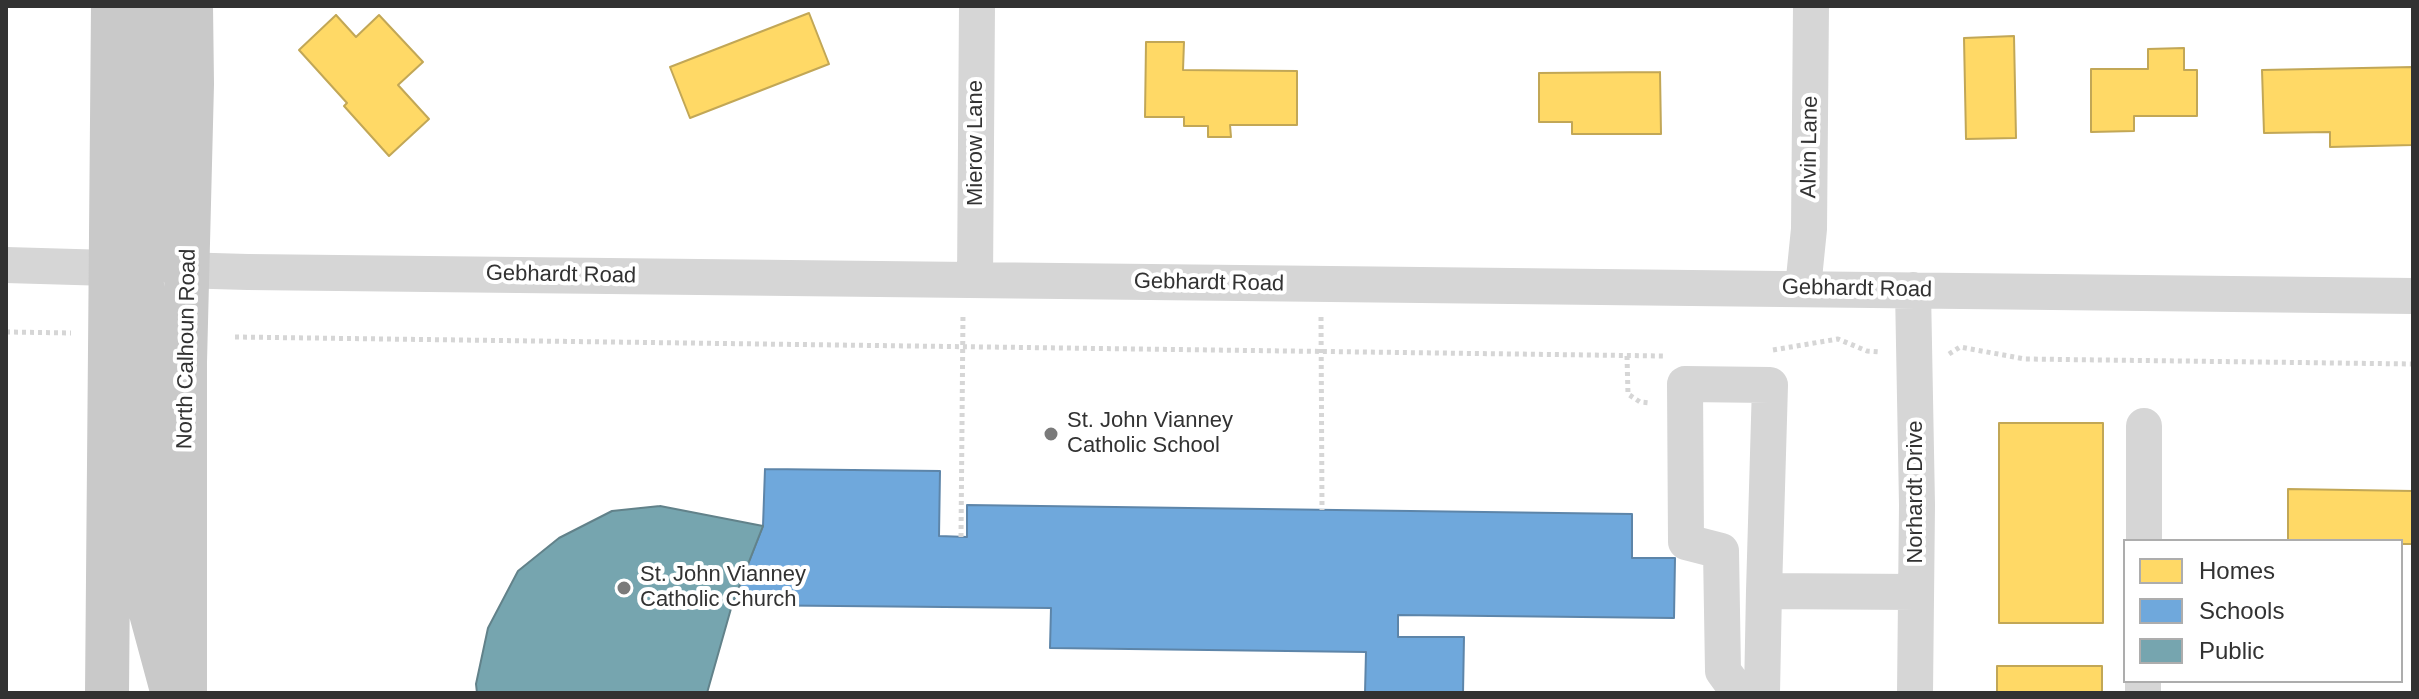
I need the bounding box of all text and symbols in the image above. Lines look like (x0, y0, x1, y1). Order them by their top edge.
street label: Mierow Lane (963, 80, 989, 206)
street label: Alvin Lane (1796, 95, 1824, 199)
street label: North Calhoun Road (172, 249, 202, 449)
street label: Gebhardt Road (486, 260, 636, 290)
street label: Gebhardt Road (1134, 268, 1284, 298)
street label: Gebhardt Road (1782, 274, 1932, 304)
place label: St. John Vianney Catholic School (1067, 408, 1233, 460)
street label: Norhardt Drive (1903, 420, 1929, 564)
marker: St. John Vianney Catholic School (1042, 425, 1060, 443)
legend (2123, 539, 2403, 683)
text: Homes (2199, 557, 2275, 584)
place label: St. John Vianney Catholic Church (640, 562, 806, 614)
marker: St. John Vianney Catholic Church (615, 579, 633, 597)
text: Schools (2199, 597, 2284, 624)
text: Public (2199, 637, 2264, 664)

